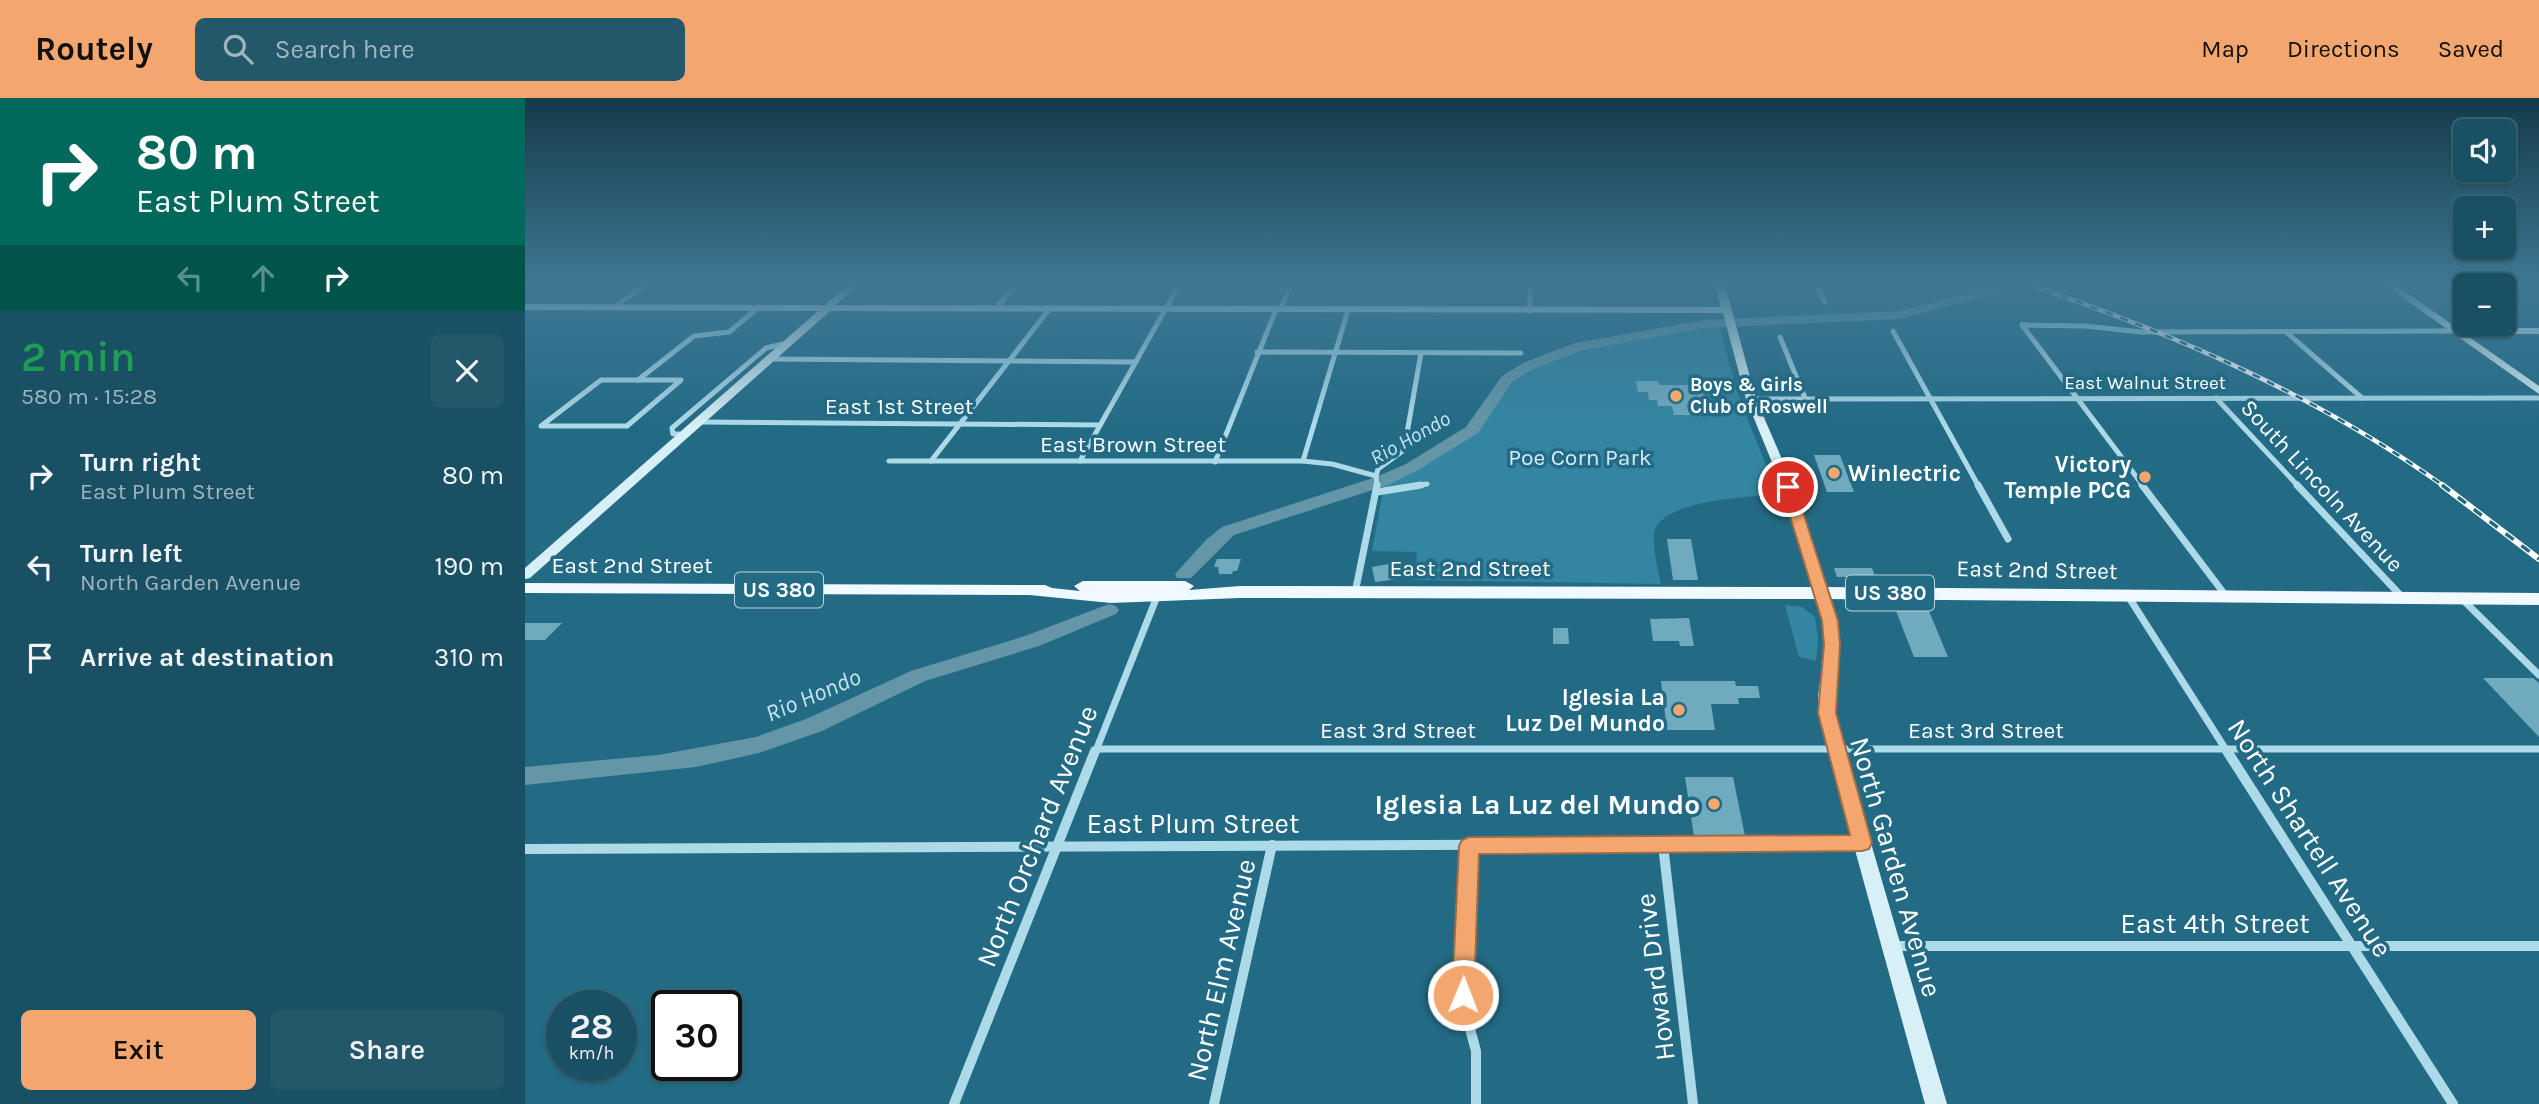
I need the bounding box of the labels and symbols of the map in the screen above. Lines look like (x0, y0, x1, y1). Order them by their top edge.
street label: East Walnut Street (2064, 372, 2226, 394)
place label: Boys & Girls Club of Roswell (1690, 374, 1828, 418)
marker: Boys & Girls Club of Roswell (1668, 388, 1684, 404)
street label: East 1st Street (825, 393, 974, 420)
street label: South Lincoln Avenue (2235, 394, 2409, 578)
water label: Rio Hondo (1366, 406, 1455, 470)
street label: East Brown Street (1040, 431, 1226, 458)
park label: Poe Corn Park (1508, 444, 1652, 471)
place label: Victory Temple PCG (2004, 451, 2131, 504)
pin (1758, 457, 1818, 517)
place label: Winlectric (1848, 460, 1961, 487)
marker: Winlectric (1826, 465, 1842, 481)
marker: Victory Temple PCG (2137, 469, 2153, 485)
street label: East 2nd Street (551, 552, 713, 579)
street label: East 2nd Street (1389, 555, 1551, 582)
street label: East 2nd Street (1956, 555, 2118, 585)
road number: US 380 (735, 573, 823, 608)
road number: US 380 (1846, 575, 1934, 610)
water label: Rio Hondo (761, 662, 865, 728)
place label: Iglesia La Luz Del Mundo (1505, 684, 1665, 737)
street label: North Orchard Avenue (969, 700, 1105, 972)
marker: Iglesia La Luz Del Mundo (1671, 702, 1687, 718)
street label: North Shartell Avenue (2221, 713, 2399, 963)
street label: East 3rd Street (1320, 717, 1476, 744)
street label: East 3rd Street (1908, 717, 2064, 744)
street label: North Garden Avenue (1843, 733, 1949, 1001)
place label: Iglesia La Luz del Mundo (1375, 788, 1700, 821)
marker: Iglesia La Luz del Mundo (1706, 796, 1722, 812)
street label: East Plum Street (1086, 807, 1300, 840)
street label: North Elm Avenue (1179, 856, 1263, 1084)
street label: Howard Drive (1628, 891, 1682, 1063)
street label: East 4th Street (2120, 907, 2310, 940)
position arrow (1426, 958, 1500, 1032)
speed limit sign: 30 (651, 990, 742, 1081)

